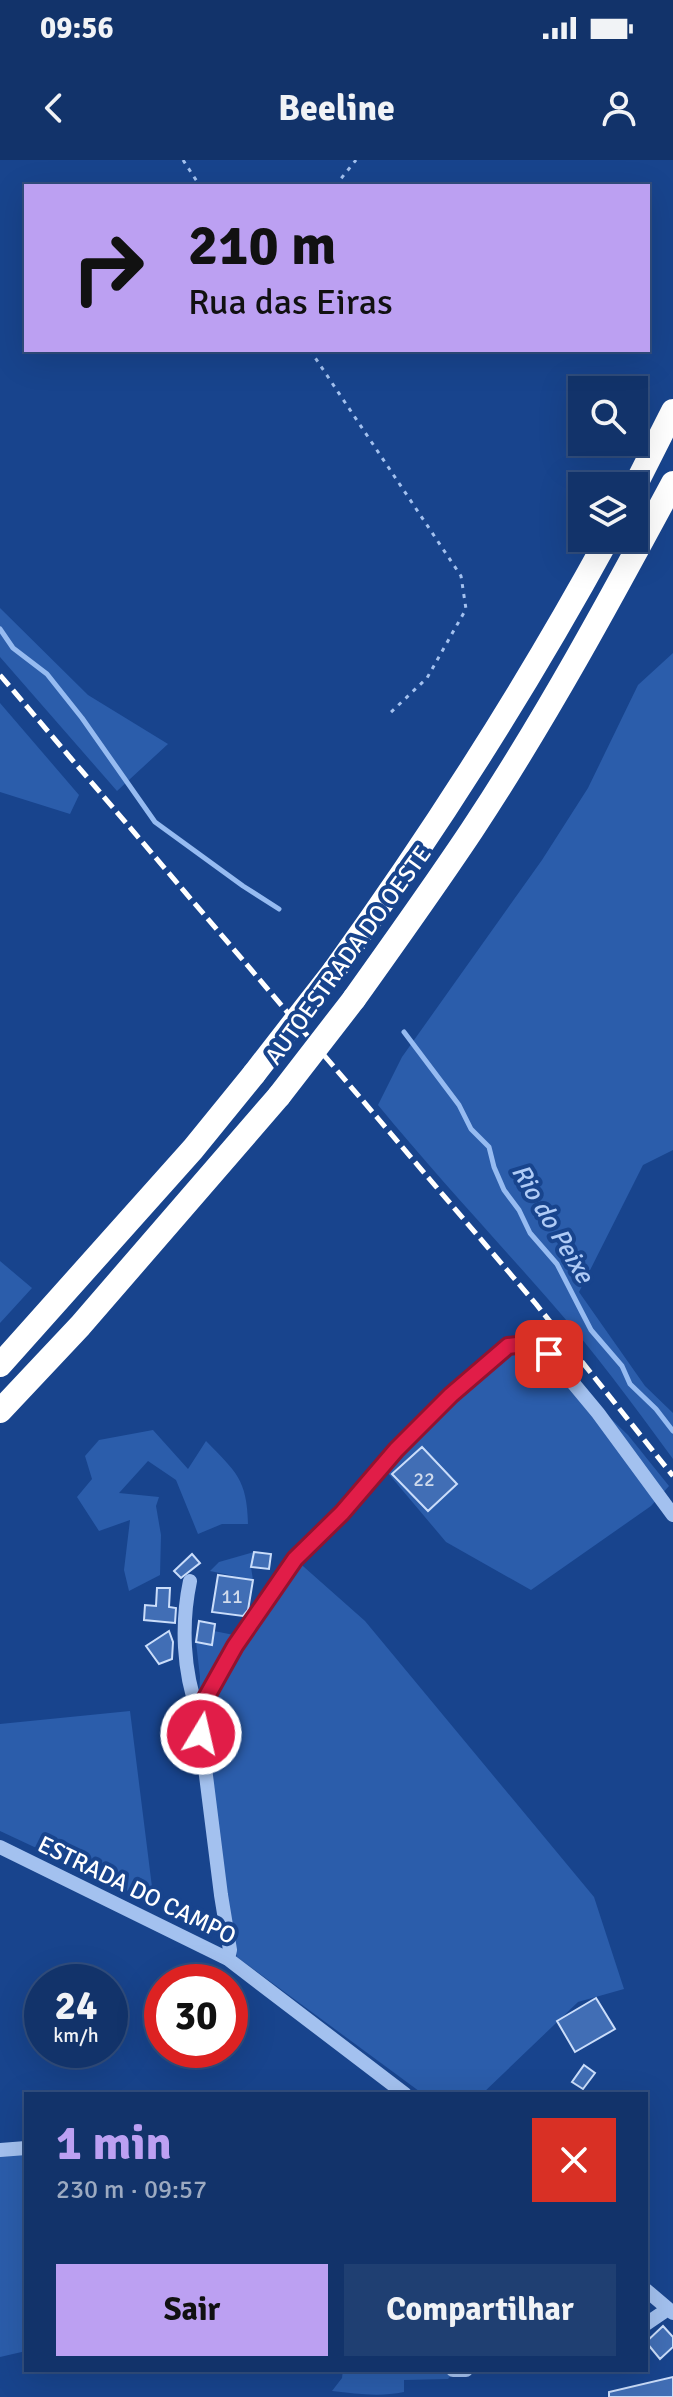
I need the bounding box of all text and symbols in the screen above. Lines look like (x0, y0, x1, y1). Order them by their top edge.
text: 09:56 (40, 10, 114, 47)
icon: back (32, 86, 76, 130)
text: Beeline (278, 86, 395, 131)
icon: person (597, 86, 641, 130)
text: 210 m (188, 211, 336, 280)
icon: right (56, 216, 160, 320)
text: Rua das Eiras (188, 280, 393, 325)
map controls (568, 376, 648, 552)
button: search (568, 376, 648, 456)
button: layers (568, 472, 648, 552)
street label: AUTOESTRADA DO OESTE (258, 840, 438, 1070)
water label: Rio do Peixe (504, 1158, 601, 1291)
pin (515, 1320, 583, 1388)
icon: arrive (527, 1332, 571, 1376)
house number: 22 (413, 1467, 435, 1492)
house number: 11 (221, 1584, 243, 1609)
position arrow (159, 1692, 243, 1776)
street label: ESTRADA DO CAMPO (33, 1829, 241, 1951)
speed limit sign: 30 (144, 1964, 248, 2068)
text: 24 (54, 1981, 98, 2031)
text: km/h (53, 2023, 99, 2048)
text: 1 min (56, 2114, 172, 2173)
button: close (532, 2118, 616, 2202)
text: 230 m · 09:57 (56, 2174, 207, 2206)
button: Sair (56, 2264, 328, 2356)
button: Compartilhar (344, 2264, 616, 2356)

